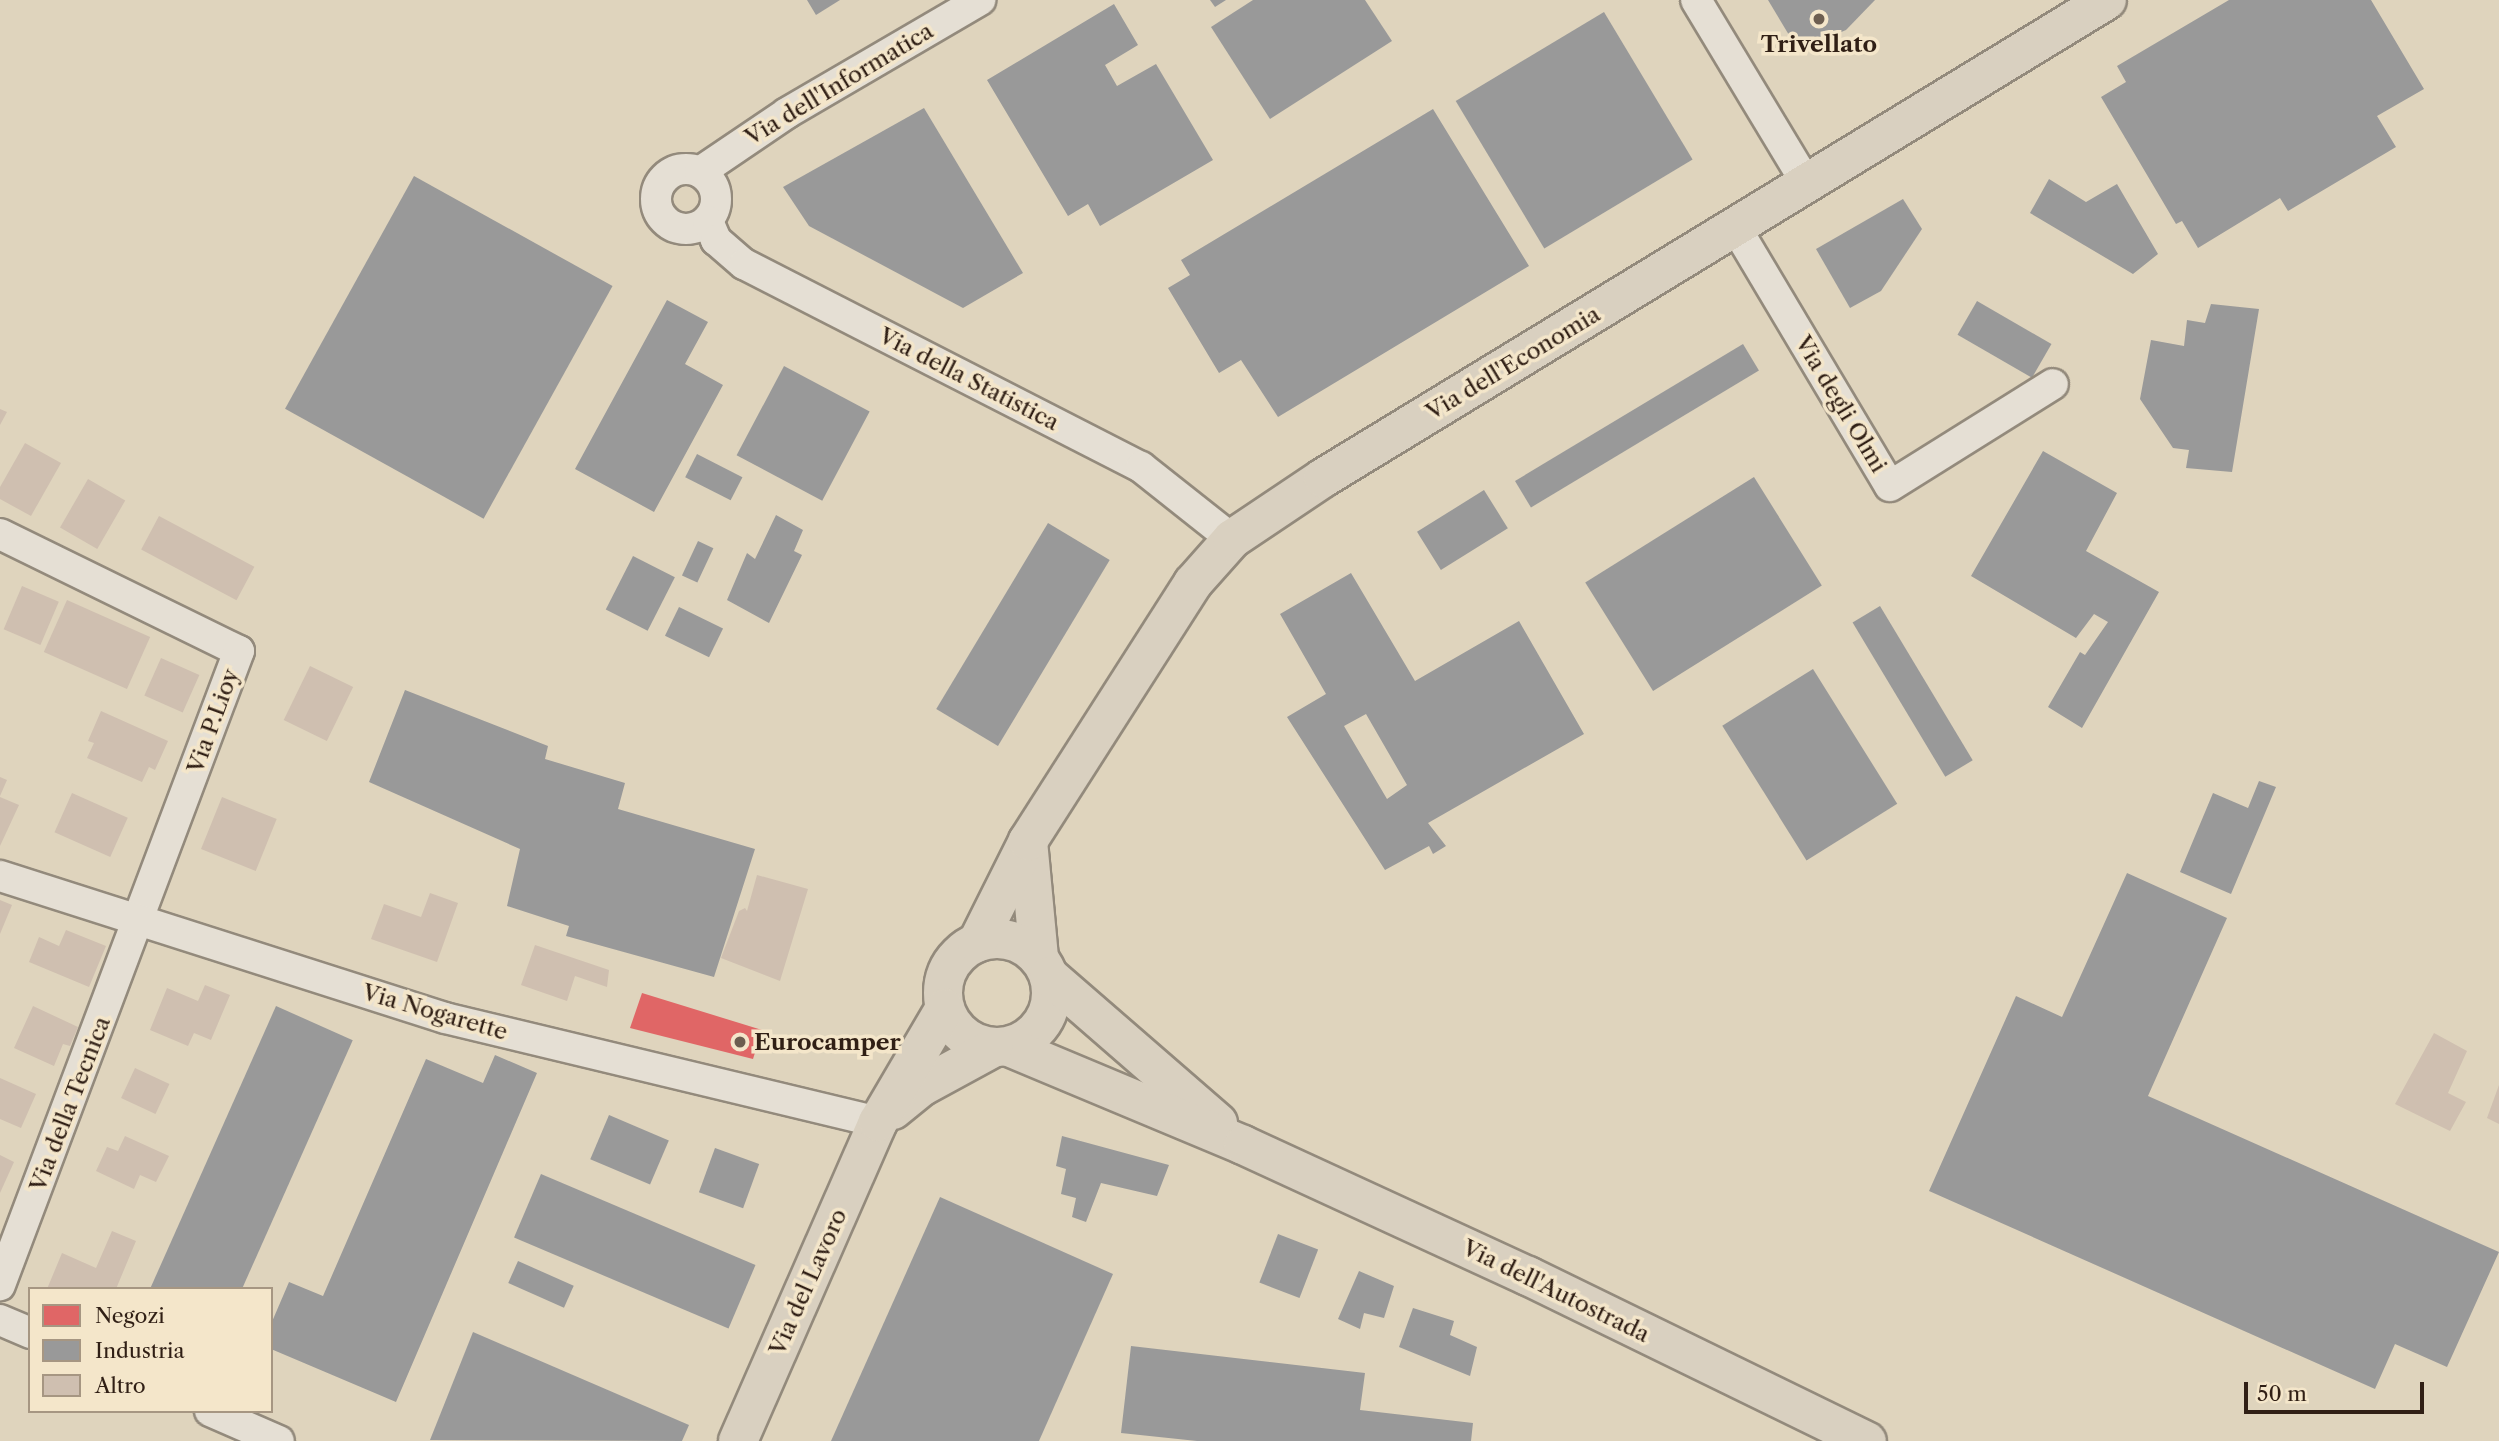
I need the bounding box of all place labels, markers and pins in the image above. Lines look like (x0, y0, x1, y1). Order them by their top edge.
marker: Trivellato (1811, 11, 1827, 27)
place label: Trivellato (1761, 30, 1877, 58)
place label: Eurocamper (754, 1028, 901, 1056)
marker: Eurocamper (732, 1034, 748, 1050)

